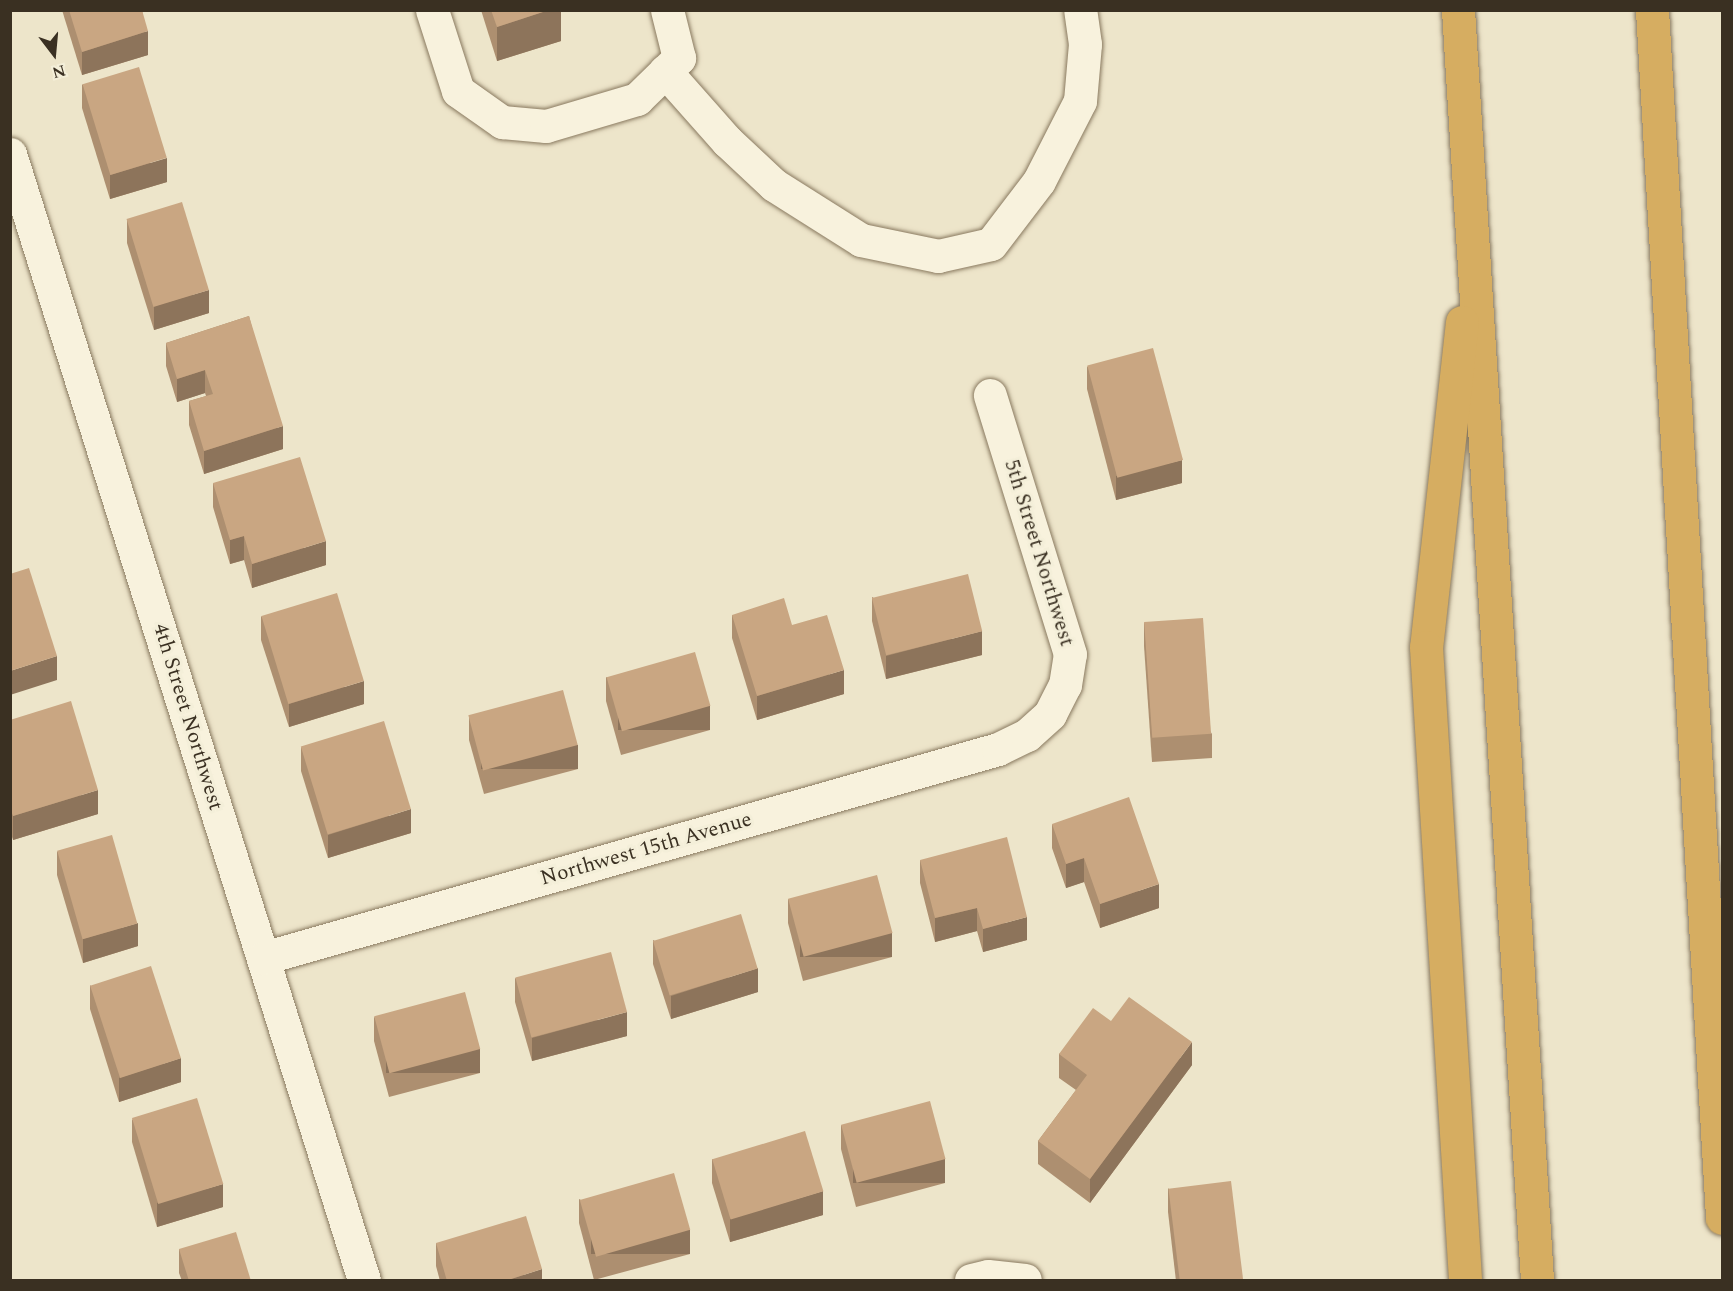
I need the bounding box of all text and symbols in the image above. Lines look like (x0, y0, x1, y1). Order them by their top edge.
north arrow (24, 24, 84, 84)
text: N (49, 58, 69, 85)
street label: 5th Street Northwest (999, 457, 1079, 649)
street label: 4th Street Northwest (148, 621, 228, 813)
street label: Northwest 15th Avenue (537, 807, 755, 891)

